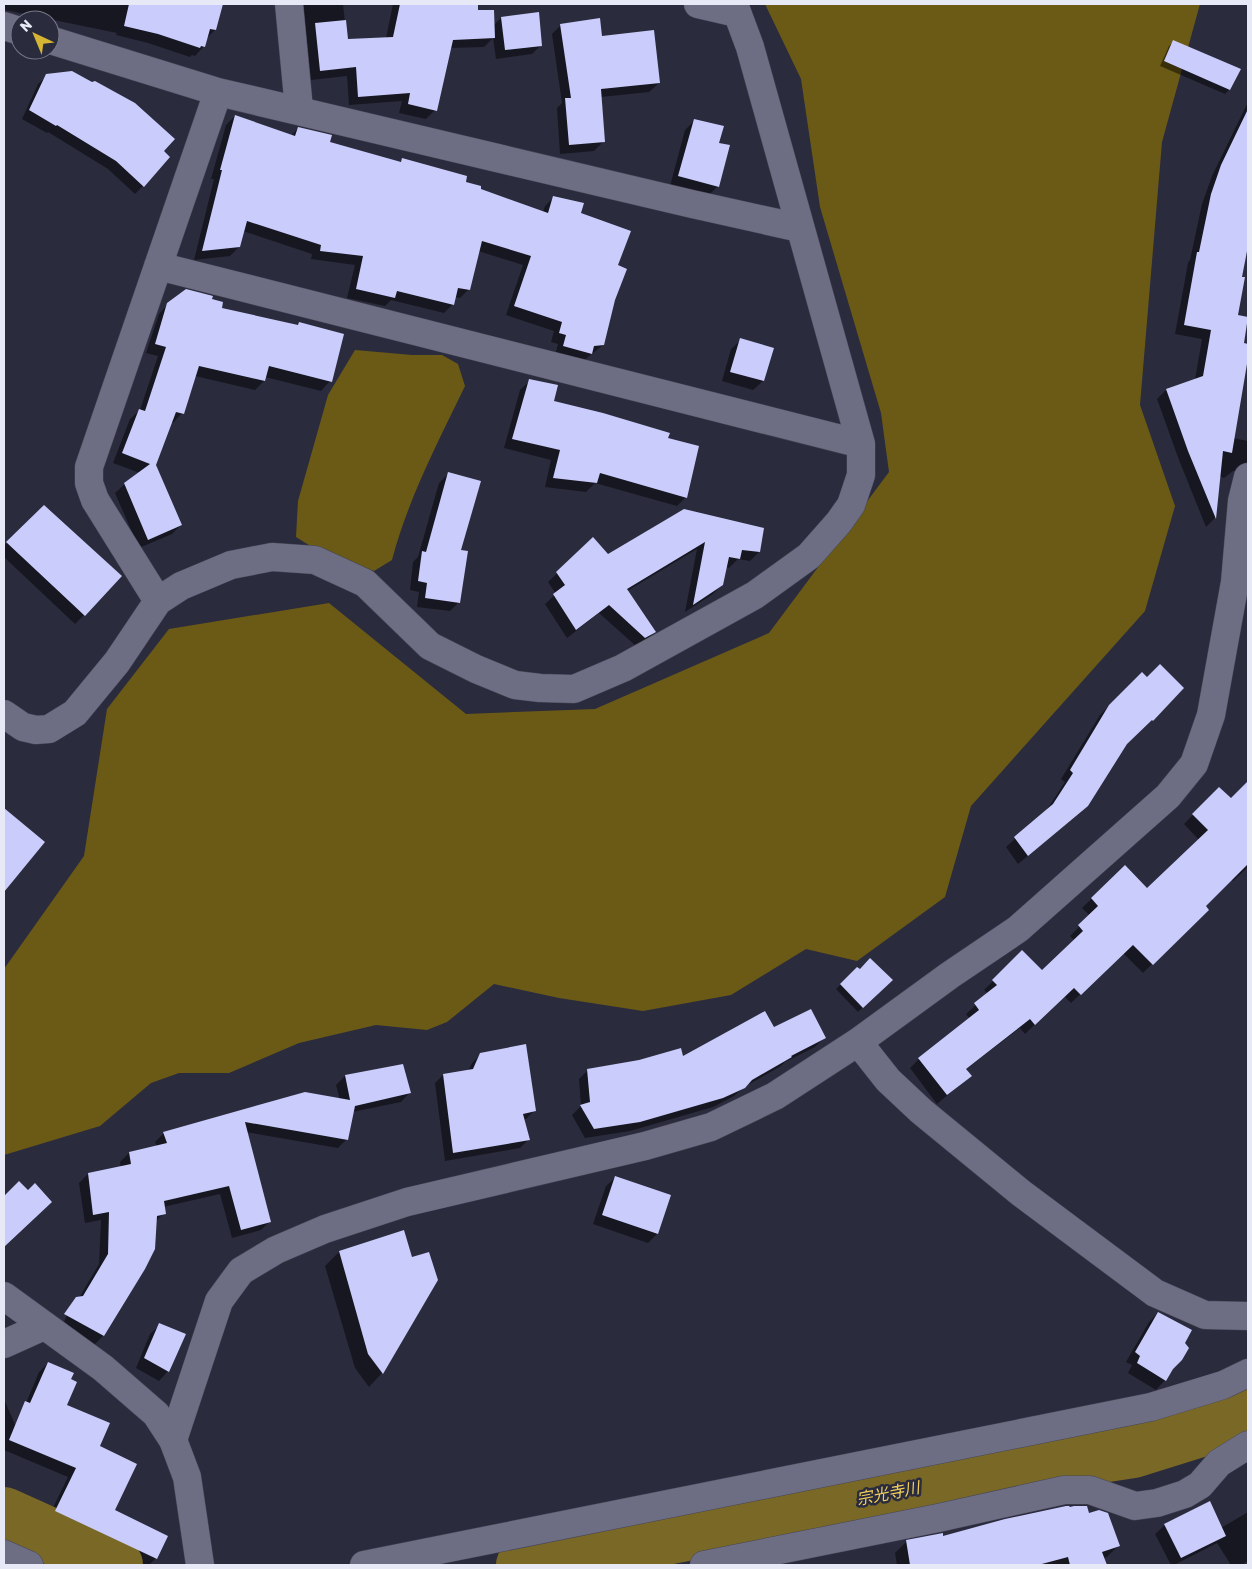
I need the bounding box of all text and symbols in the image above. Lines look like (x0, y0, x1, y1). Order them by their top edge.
north arrow (10, 10, 60, 60)
text: N (17, 16, 36, 36)
water label: 宗光寺川 (855, 1478, 923, 1509)

